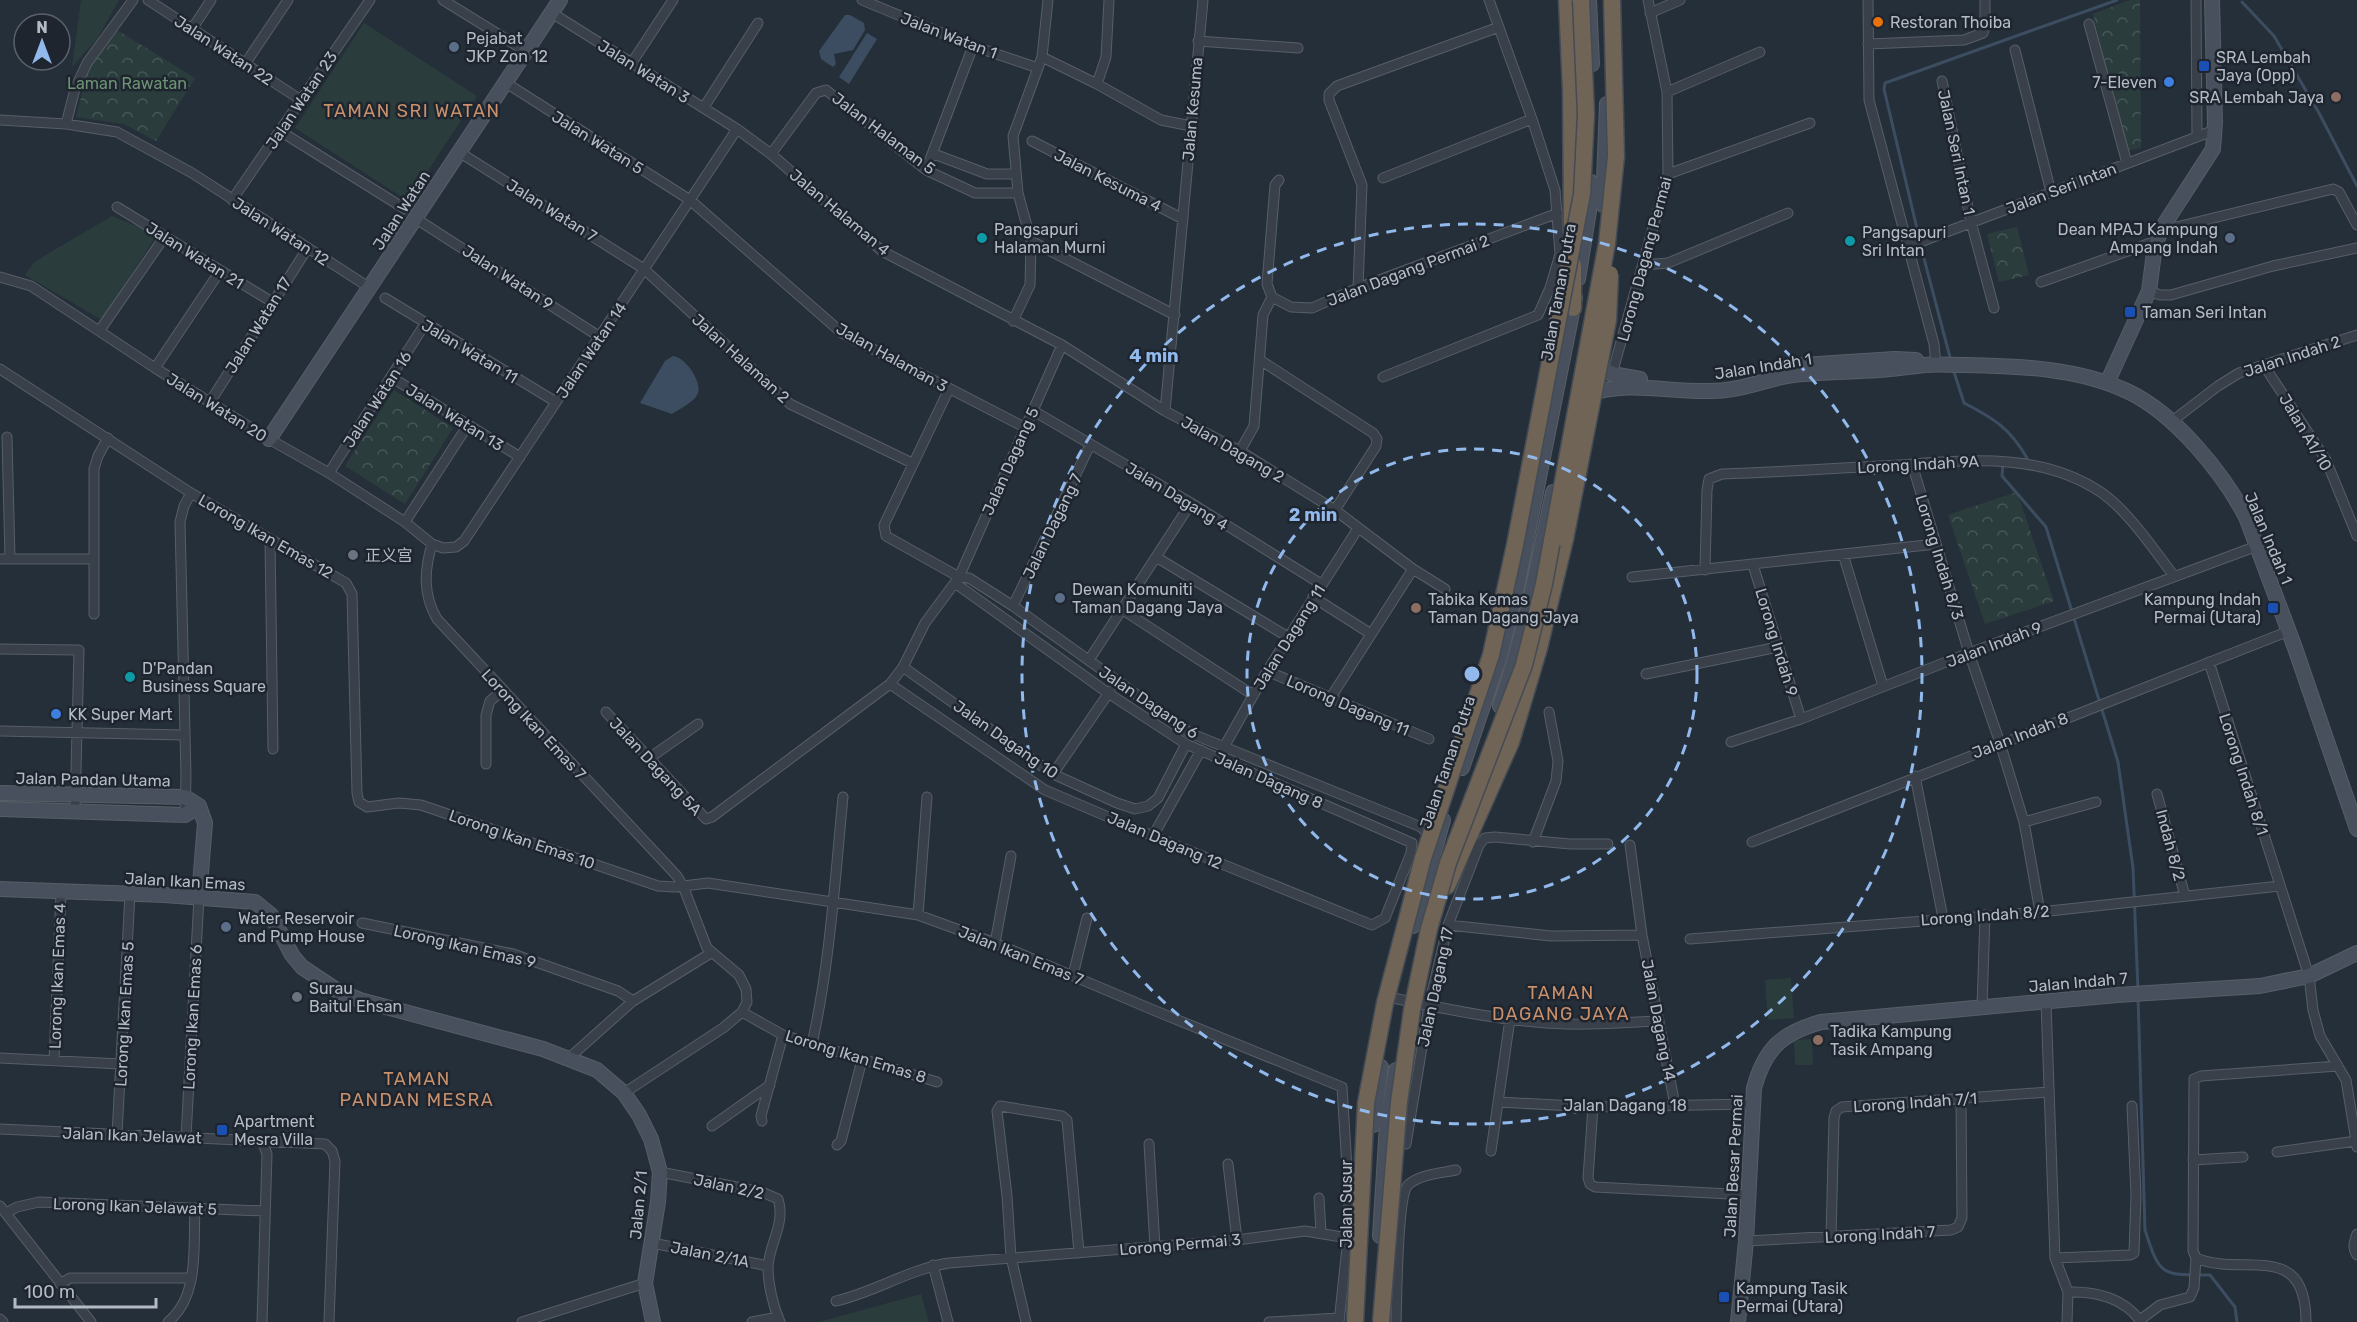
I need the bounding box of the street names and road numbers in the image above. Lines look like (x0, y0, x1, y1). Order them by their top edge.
street label: Jalan Watan 1 (898, 8, 1000, 63)
street label: Jalan Watan 22 (171, 11, 277, 89)
street label: Jalan Watan 3 (594, 36, 693, 107)
street label: Jalan Watan 23 (262, 48, 341, 153)
street label: Jalan Kesuma (1178, 56, 1207, 162)
street label: Jalan Halaman 5 (828, 88, 939, 178)
street label: Jalan Seri Intan 1 (1934, 88, 1979, 216)
street label: Jalan Watan 5 (548, 107, 647, 178)
street label: Jalan Kesuma 4 (1051, 145, 1165, 216)
street label: Jalan Seri Intan (2003, 159, 2119, 218)
street label: Jalan Halaman 4 (786, 165, 894, 260)
street label: Jalan Watan (369, 167, 434, 254)
street label: Jalan Watan 7 (503, 175, 600, 246)
street label: Lorong Dagang Permai (1613, 175, 1676, 344)
street label: Jalan Watan 12 (229, 193, 333, 270)
street label: Jalan Watan 21 (143, 218, 247, 293)
street label: Jalan Taman Putra (1537, 222, 1580, 362)
street label: Jalan Dagang Permai 2 (1324, 231, 1492, 310)
street label: Jalan Watan 9 (459, 241, 557, 314)
street label: Jalan Watan 17 (221, 274, 296, 377)
street label: Jalan Watan 14 (552, 299, 631, 402)
street label: Jalan Halaman 2 (688, 310, 793, 407)
street label: Jalan Watan 11 (418, 315, 521, 388)
street label: Jalan Halaman 3 (833, 319, 951, 396)
street label: Jalan Indah 2 (2241, 332, 2343, 381)
street label: Jalan Watan 16 (339, 347, 416, 451)
street label: Jalan Indah 1 (1713, 349, 1813, 384)
street label: Jalan Watan 20 (163, 369, 270, 446)
street label: Jalan Watan 13 (402, 380, 507, 455)
street label: Jalan A1/10 (2275, 390, 2336, 474)
street label: Jalan Dagang 5 (978, 404, 1043, 518)
street label: Jalan Dagang 2 (1178, 412, 1288, 487)
street label: Lorong Indah 9A (1857, 452, 1980, 477)
street label: Jalan Dagang 4 (1122, 458, 1232, 535)
street label: Jalan Dagang 7 (1019, 470, 1086, 582)
street label: Jalan Indah 1 (2241, 489, 2296, 587)
street label: Lorong Ikan Emas 12 (195, 490, 336, 583)
street label: Lorong Indah 8/3 (1911, 492, 1968, 622)
street label: Jalan Dagang 11 (1249, 581, 1329, 693)
street label: Lorong Indah 9 (1751, 586, 1802, 698)
street label: Jalan Indah 9 (1944, 618, 2045, 671)
street label: Jalan Dagang 6 (1095, 662, 1203, 743)
street label: Lorong Ikan Emas 7 (477, 665, 590, 784)
street label: Lorong Dagang 11 (1284, 671, 1412, 740)
street label: Jalan Taman Putra (1416, 693, 1479, 831)
street label: Jalan Dagang 10 (950, 696, 1062, 783)
street label: Jalan Indah 8 (1969, 708, 2071, 763)
street label: Lorong Indah 8/1 (2215, 711, 2272, 837)
street label: Jalan Dagang 5A (605, 713, 706, 819)
street label: Jalan Dagang 8 (1212, 748, 1326, 813)
street label: Jalan Pandan Utama (15, 769, 171, 790)
street label: Lorong Ikan Emas 10 (446, 806, 597, 873)
street label: Indah 8/2 (2152, 807, 2189, 883)
street label: Jalan Dagang 12 (1105, 808, 1225, 873)
street label: Jalan Ikan Emas (124, 869, 246, 894)
street label: Lorong Indah 8/2 (1920, 902, 2050, 929)
street label: Lorong Ikan Emas 4 (45, 903, 70, 1049)
street label: Lorong Ikan Emas 9 (392, 921, 538, 972)
street label: Jalan Ikan Emas 7 (956, 922, 1086, 989)
street label: Jalan Dagang 17 (1414, 926, 1457, 1049)
street label: Lorong Ikan Emas 5 (111, 941, 138, 1087)
street label: Lorong Ikan Emas 6 (179, 943, 206, 1090)
street label: Jalan Dagang 14 (1637, 958, 1680, 1083)
street label: Jalan Indah 7 (2028, 969, 2128, 996)
street label: Lorong Ikan Emas 8 (783, 1026, 929, 1087)
street label: Lorong Indah 7/1 (1852, 1089, 1978, 1116)
street label: Jalan Besar Permai (1720, 1094, 1747, 1238)
street label: Jalan Dagang 18 (1563, 1096, 1687, 1115)
street label: Jalan Ikan Jelawat (62, 1124, 202, 1147)
street label: Jalan Susur (1337, 1160, 1356, 1248)
street label: Jalan 2/1 (626, 1170, 651, 1240)
street label: Jalan 2/2 (692, 1170, 766, 1203)
street label: Lorong Ikan Jelawat 5 (53, 1194, 217, 1219)
street label: Lorong Indah 7 (1824, 1222, 1936, 1247)
street label: Lorong Permai 3 (1118, 1230, 1242, 1259)
street label: Jalan 2/1A (669, 1238, 751, 1271)

